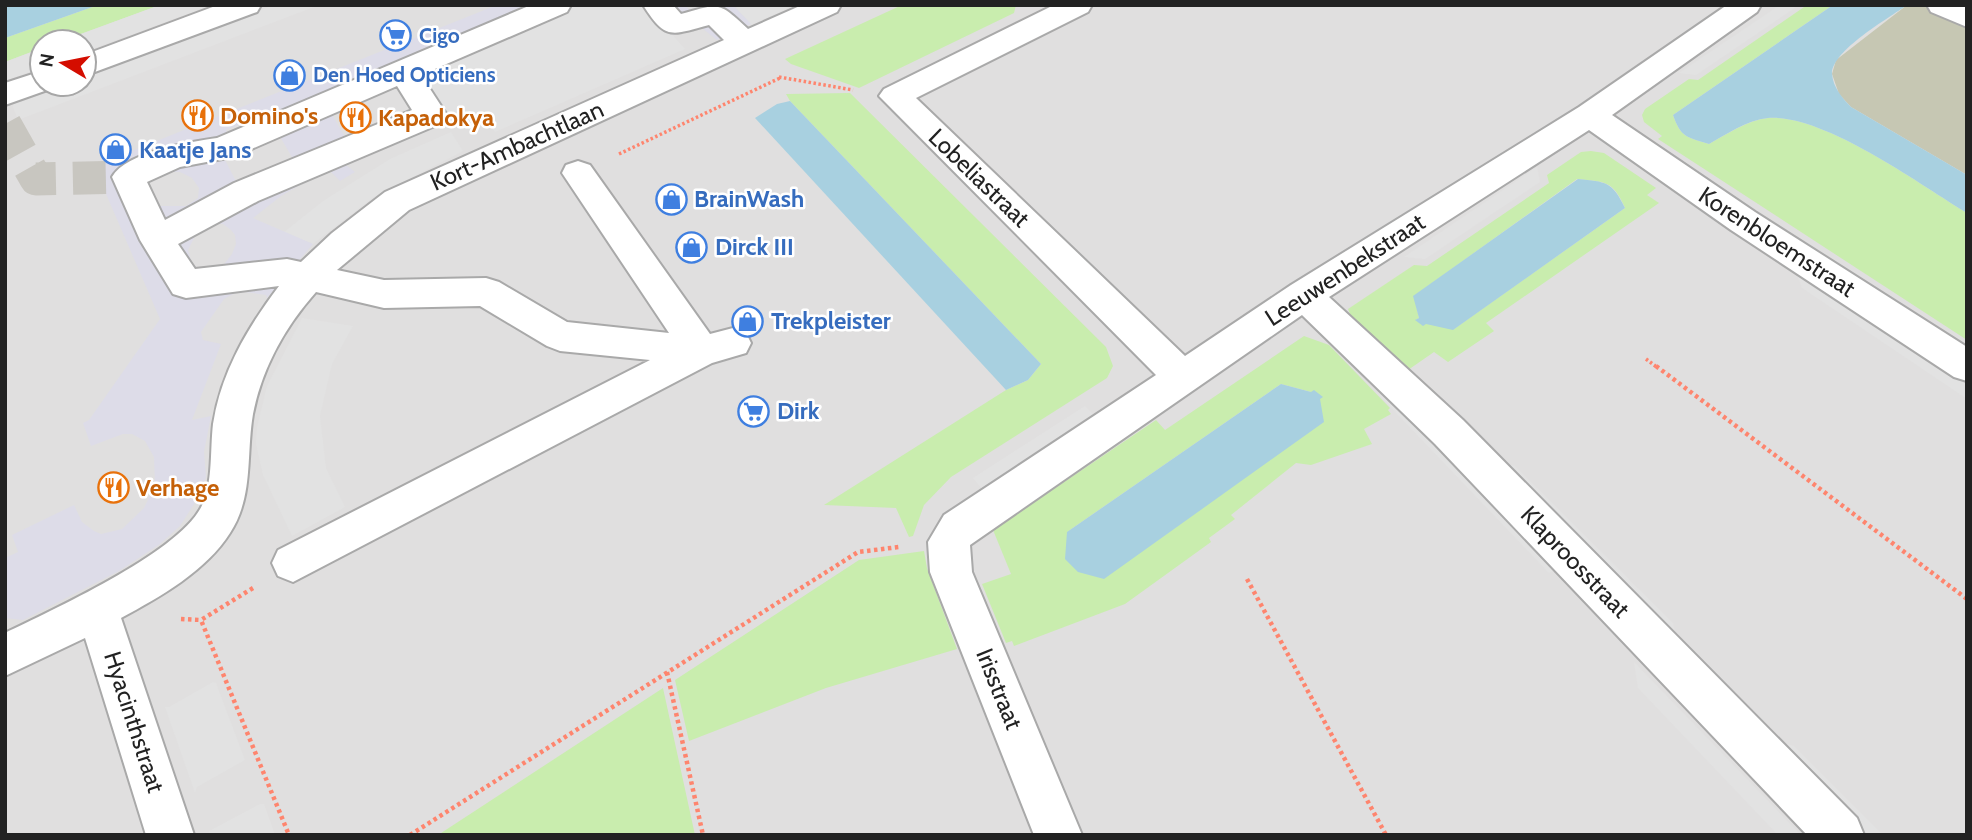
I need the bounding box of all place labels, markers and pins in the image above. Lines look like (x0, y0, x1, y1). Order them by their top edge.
supermarket icon: Cigo (379, 19, 413, 53)
place label: Cigo (419, 23, 460, 48)
shop icon: Den Hoed Opticiens (273, 58, 307, 92)
place label: Den Hoed Opticiens (313, 62, 496, 87)
restaurant icon: Domino's (180, 99, 214, 133)
place label: Domino's (220, 101, 318, 130)
restaurant icon: Kapadokya (338, 101, 372, 135)
place label: Kapadokya (378, 103, 494, 132)
shop icon: Kaatje Jans (99, 133, 133, 167)
place label: Kaatje Jans (139, 135, 251, 164)
shop icon: BrainWash (654, 182, 688, 216)
place label: BrainWash (694, 184, 804, 213)
shop icon: Dirck III (675, 230, 709, 264)
place label: Dirck III (715, 232, 794, 261)
shop icon: Trekpleister (731, 304, 765, 338)
place label: Trekpleister (771, 306, 891, 335)
supermarket icon: Dirk (737, 394, 771, 428)
place label: Dirk (777, 396, 820, 425)
restaurant icon: Verhage (96, 471, 130, 505)
place label: Verhage (136, 473, 219, 502)

